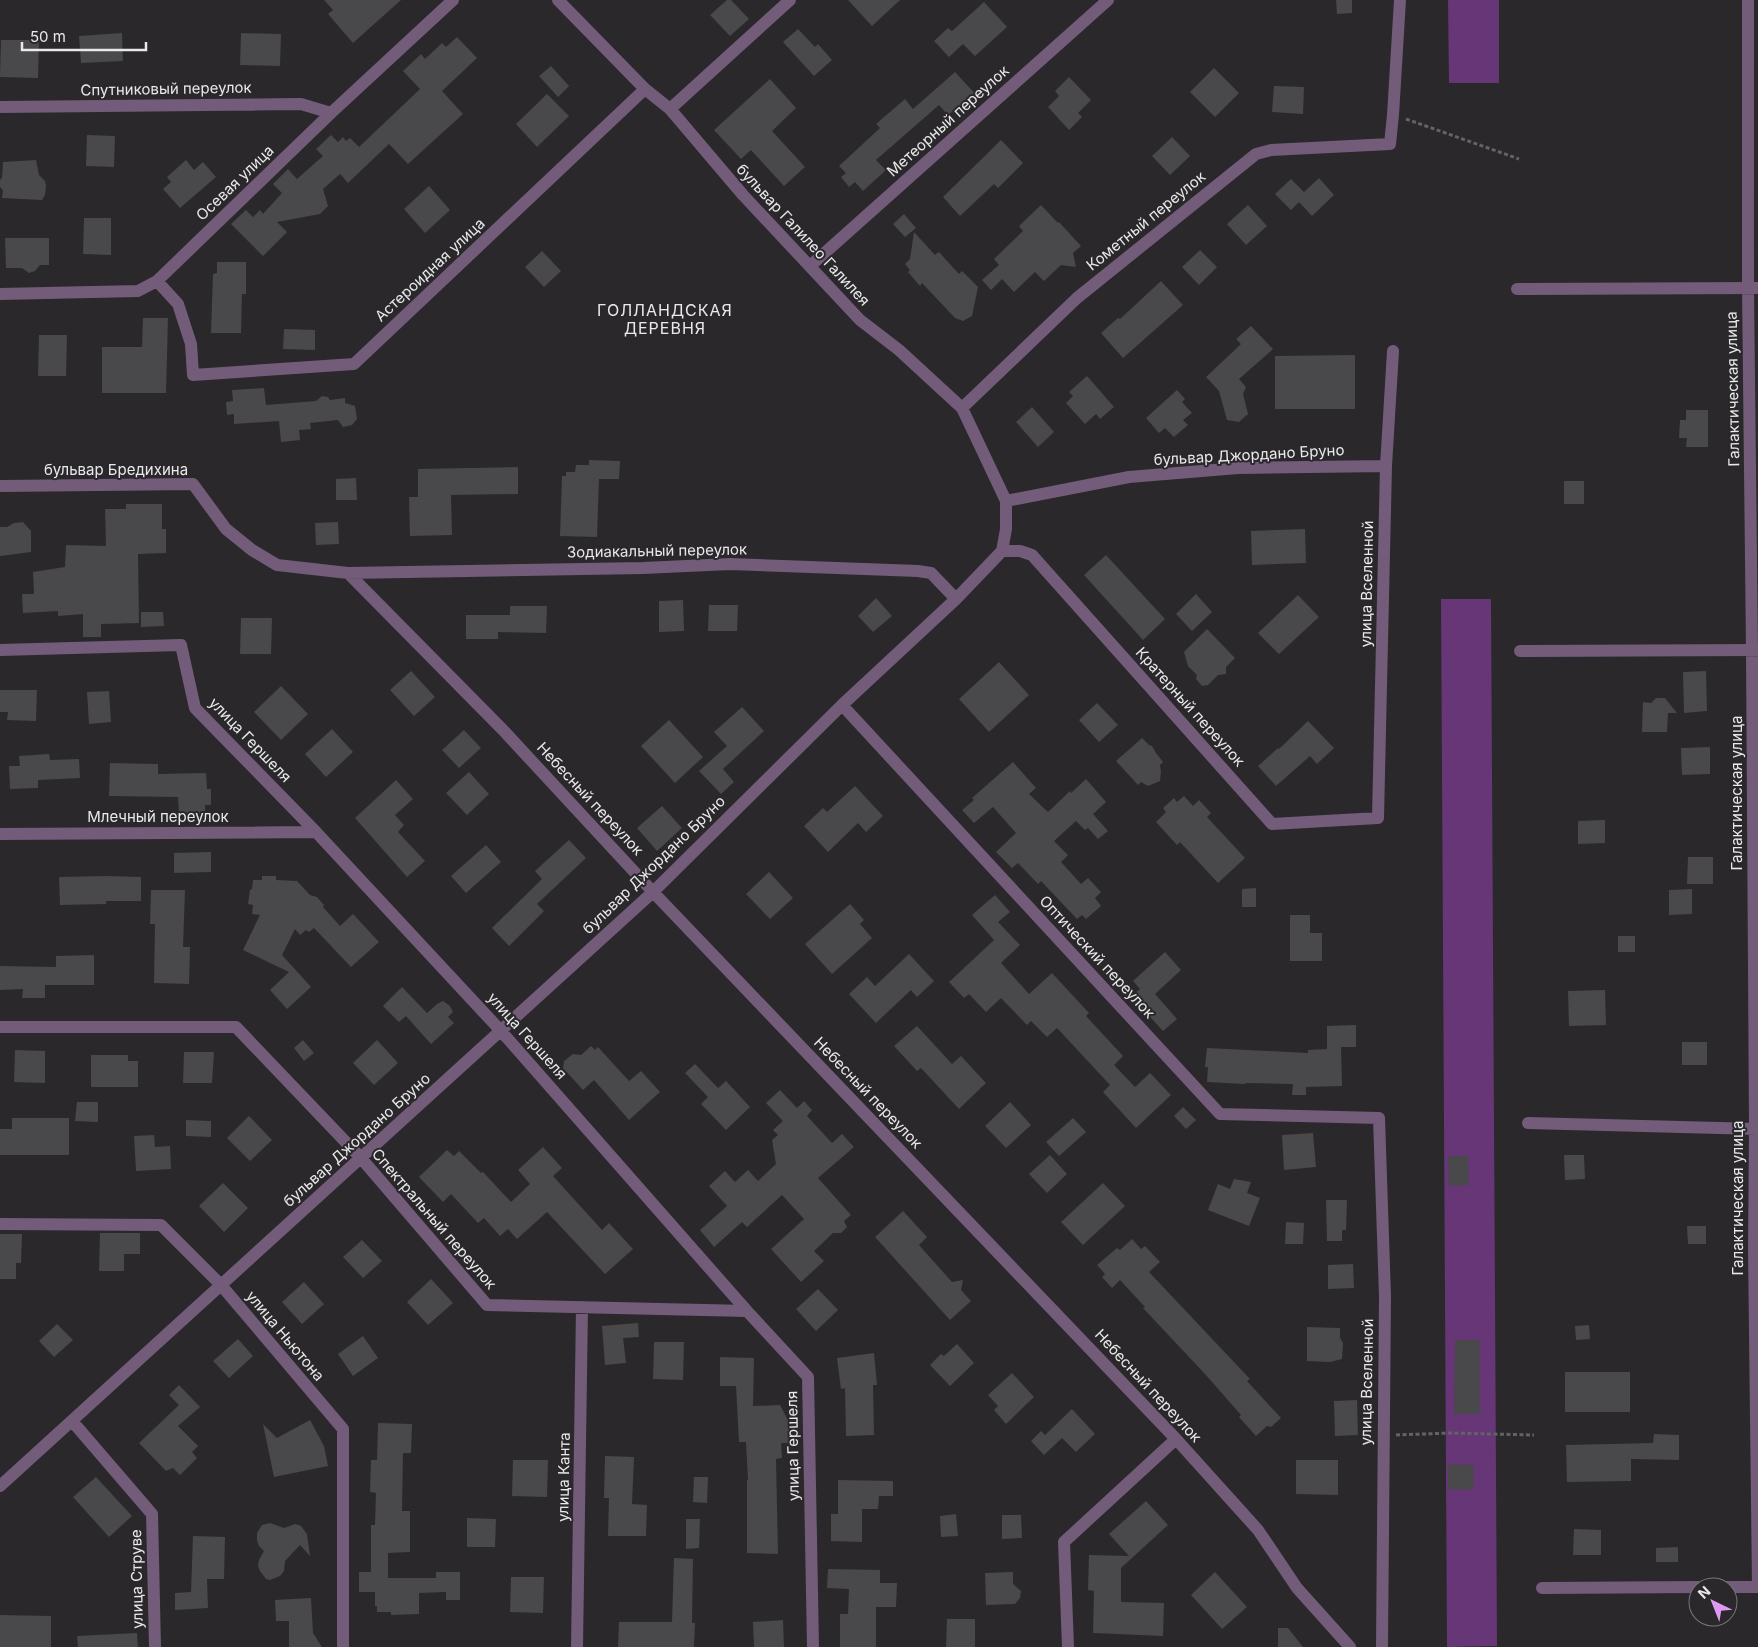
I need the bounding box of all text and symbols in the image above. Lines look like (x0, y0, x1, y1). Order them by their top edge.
scale bar (22, 20, 146, 52)
text: 50 m (30, 27, 66, 46)
street label: Метеорный переулок (883, 61, 1013, 180)
street label: Спутниковый переулок (80, 78, 252, 99)
street label: Осевая улица (192, 141, 278, 225)
street label: бульвар Галилео Галилея (733, 160, 874, 310)
street label: Кометный переулок (1082, 167, 1209, 274)
street label: Астероидная улица (371, 214, 489, 325)
district label: ГОЛЛАНДСКАЯ ДЕРЕВНЯ (597, 300, 733, 338)
street label: Галактическая улица (1722, 311, 1743, 467)
street label: бульвар Джордано Бруно (1153, 440, 1345, 469)
street label: бульвар Бредихина (44, 460, 188, 479)
street label: улица Вселенной (1356, 520, 1377, 648)
street label: Зодиакальный переулок (567, 539, 747, 562)
street label: Кратерный переулок (1132, 643, 1249, 770)
street label: улица Гершеля (205, 693, 296, 786)
street label: Галактическая улица (1727, 716, 1746, 870)
street label: Небесный переулок (533, 738, 648, 859)
street label: бульвар Джордано Бруно (578, 791, 729, 938)
street label: Млечный переулок (87, 807, 229, 826)
street label: Оптический переулок (1035, 891, 1159, 1022)
street label: улица Гершеля (483, 988, 571, 1083)
street label: Небесный переулок (810, 1033, 927, 1152)
street label: бульвар Джордано Бруно (279, 1069, 434, 1211)
street label: Галактическая улица (1728, 1121, 1747, 1275)
street label: Спектральный переулок (368, 1144, 501, 1293)
street label: улица Ньютона (242, 1287, 329, 1385)
street label: улица Вселенной (1356, 1318, 1377, 1446)
street label: Небесный переулок (1091, 1325, 1206, 1446)
street label: улица Гершеля (782, 1391, 803, 1501)
street label: улица Канта (553, 1432, 574, 1522)
street label: улица Струве (126, 1529, 147, 1629)
north arrow (1688, 1577, 1738, 1627)
text: N (1694, 1582, 1713, 1602)

